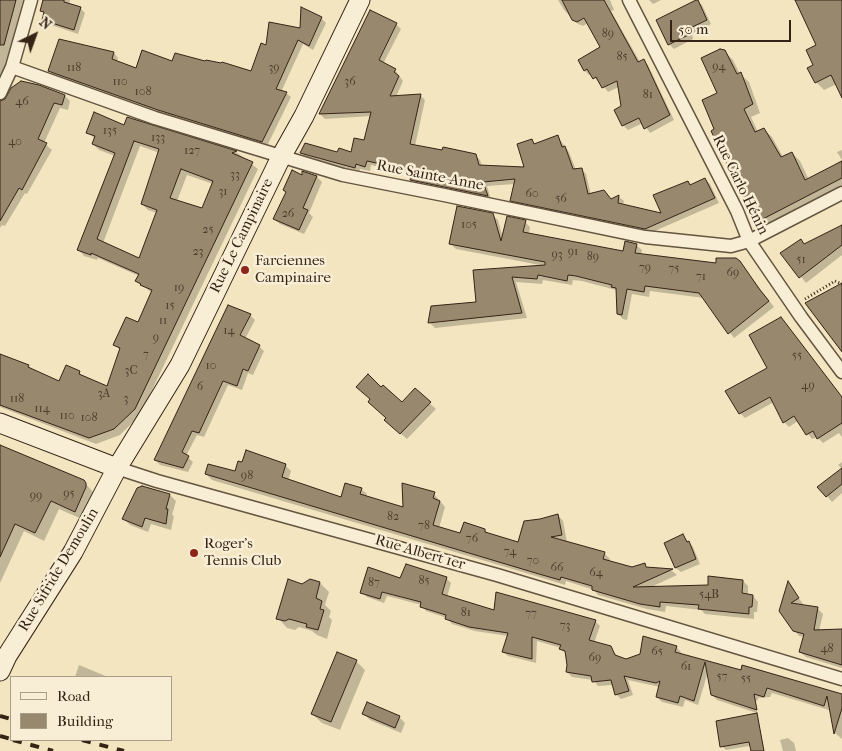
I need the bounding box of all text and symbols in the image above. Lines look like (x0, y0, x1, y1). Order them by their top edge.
north arrow (10, 10, 60, 60)
scale bar (672, 10, 793, 42)
text: N (36, 14, 55, 33)
text: 50 m (678, 20, 708, 38)
house number: 89 (602, 27, 614, 41)
house number: 85 (616, 50, 628, 64)
house number: 94 (712, 60, 726, 74)
house number: 118 (67, 61, 81, 75)
house number: 39 (268, 61, 280, 75)
house number: 110 (112, 75, 128, 89)
house number: 36 (344, 75, 356, 89)
house number: 108 (135, 85, 151, 99)
house number: 81 (643, 88, 653, 102)
house number: 46 (15, 95, 29, 109)
house number: 135 (103, 124, 117, 138)
house number: 133 (151, 131, 165, 145)
street label: Rue Carlo Hénin (708, 132, 772, 238)
house number: 40 (8, 135, 22, 149)
house number: 127 (184, 144, 200, 158)
street label: Rue Sainte-Anne (375, 157, 485, 195)
house number: 33 (230, 168, 240, 182)
street label: Rue Le Campinaire (206, 176, 278, 296)
house number: 31 (218, 185, 228, 199)
house number: 60 (525, 187, 539, 201)
house number: 56 (555, 192, 567, 206)
house number: 26 (282, 207, 294, 221)
house number: 105 (461, 218, 477, 232)
house number: 25 (202, 223, 214, 237)
house number: 23 (192, 245, 204, 259)
house number: 91 (568, 245, 578, 259)
house number: 93 (551, 248, 563, 262)
house number: 89 (587, 250, 599, 264)
place label: Farciennes Campinaire (255, 252, 331, 287)
house number: 51 (796, 253, 806, 267)
house number: 79 (639, 261, 651, 275)
house number: 75 (669, 262, 679, 276)
marker: Farciennes Campinaire (239, 264, 251, 276)
house number: 69 (727, 266, 739, 280)
house number: 71 (696, 270, 706, 284)
house number: 19 (174, 281, 184, 295)
house number: 15 (165, 299, 175, 313)
house number: 11 (159, 314, 167, 328)
house number: 14 (223, 324, 235, 338)
house number: 9 (153, 331, 159, 345)
house number: 7 (143, 348, 149, 362)
house number: 55 (792, 349, 802, 363)
house number: 10 (206, 359, 216, 373)
house number: 3C (124, 364, 138, 378)
house number: 49 (801, 379, 815, 393)
house number: 6 (197, 380, 203, 394)
house number: 3A (98, 387, 110, 401)
house number: 118 (10, 392, 24, 406)
house number: 3 (124, 392, 128, 406)
house number: 114 (34, 402, 50, 416)
house number: 110 (59, 409, 75, 423)
house number: 108 (81, 411, 97, 425)
house number: 98 (241, 469, 253, 483)
house number: 95 (63, 487, 75, 501)
house number: 99 (30, 489, 42, 503)
street label: Rue Sifride Demoulin (15, 505, 103, 635)
house number: 82 (387, 510, 399, 524)
house number: 78 (418, 519, 430, 533)
street label: Rue Albert 1er (373, 532, 467, 574)
house number: 76 (466, 532, 478, 546)
place label: Roger's Tennis Club (204, 535, 281, 570)
house number: 74 (504, 545, 516, 559)
marker: Roger's Tennis Club (188, 547, 200, 559)
house number: 70 (527, 554, 539, 568)
house number: 66 (551, 561, 563, 575)
house number: 64 (589, 566, 603, 580)
house number: 85 (418, 574, 430, 588)
house number: 87 (368, 576, 380, 590)
house number: 54B (699, 588, 719, 602)
house number: 81 (461, 606, 471, 620)
house number: 77 (525, 607, 537, 621)
house number: 73 (560, 619, 570, 633)
house number: 48 (820, 642, 834, 656)
house number: 65 (651, 645, 663, 659)
house number: 69 (589, 651, 601, 665)
house number: 61 (681, 660, 691, 674)
house number: 57 (717, 670, 727, 684)
house number: 55 (741, 672, 751, 686)
legend (10, 676, 172, 741)
text: Road (57, 687, 90, 705)
text: Building (57, 712, 113, 730)

